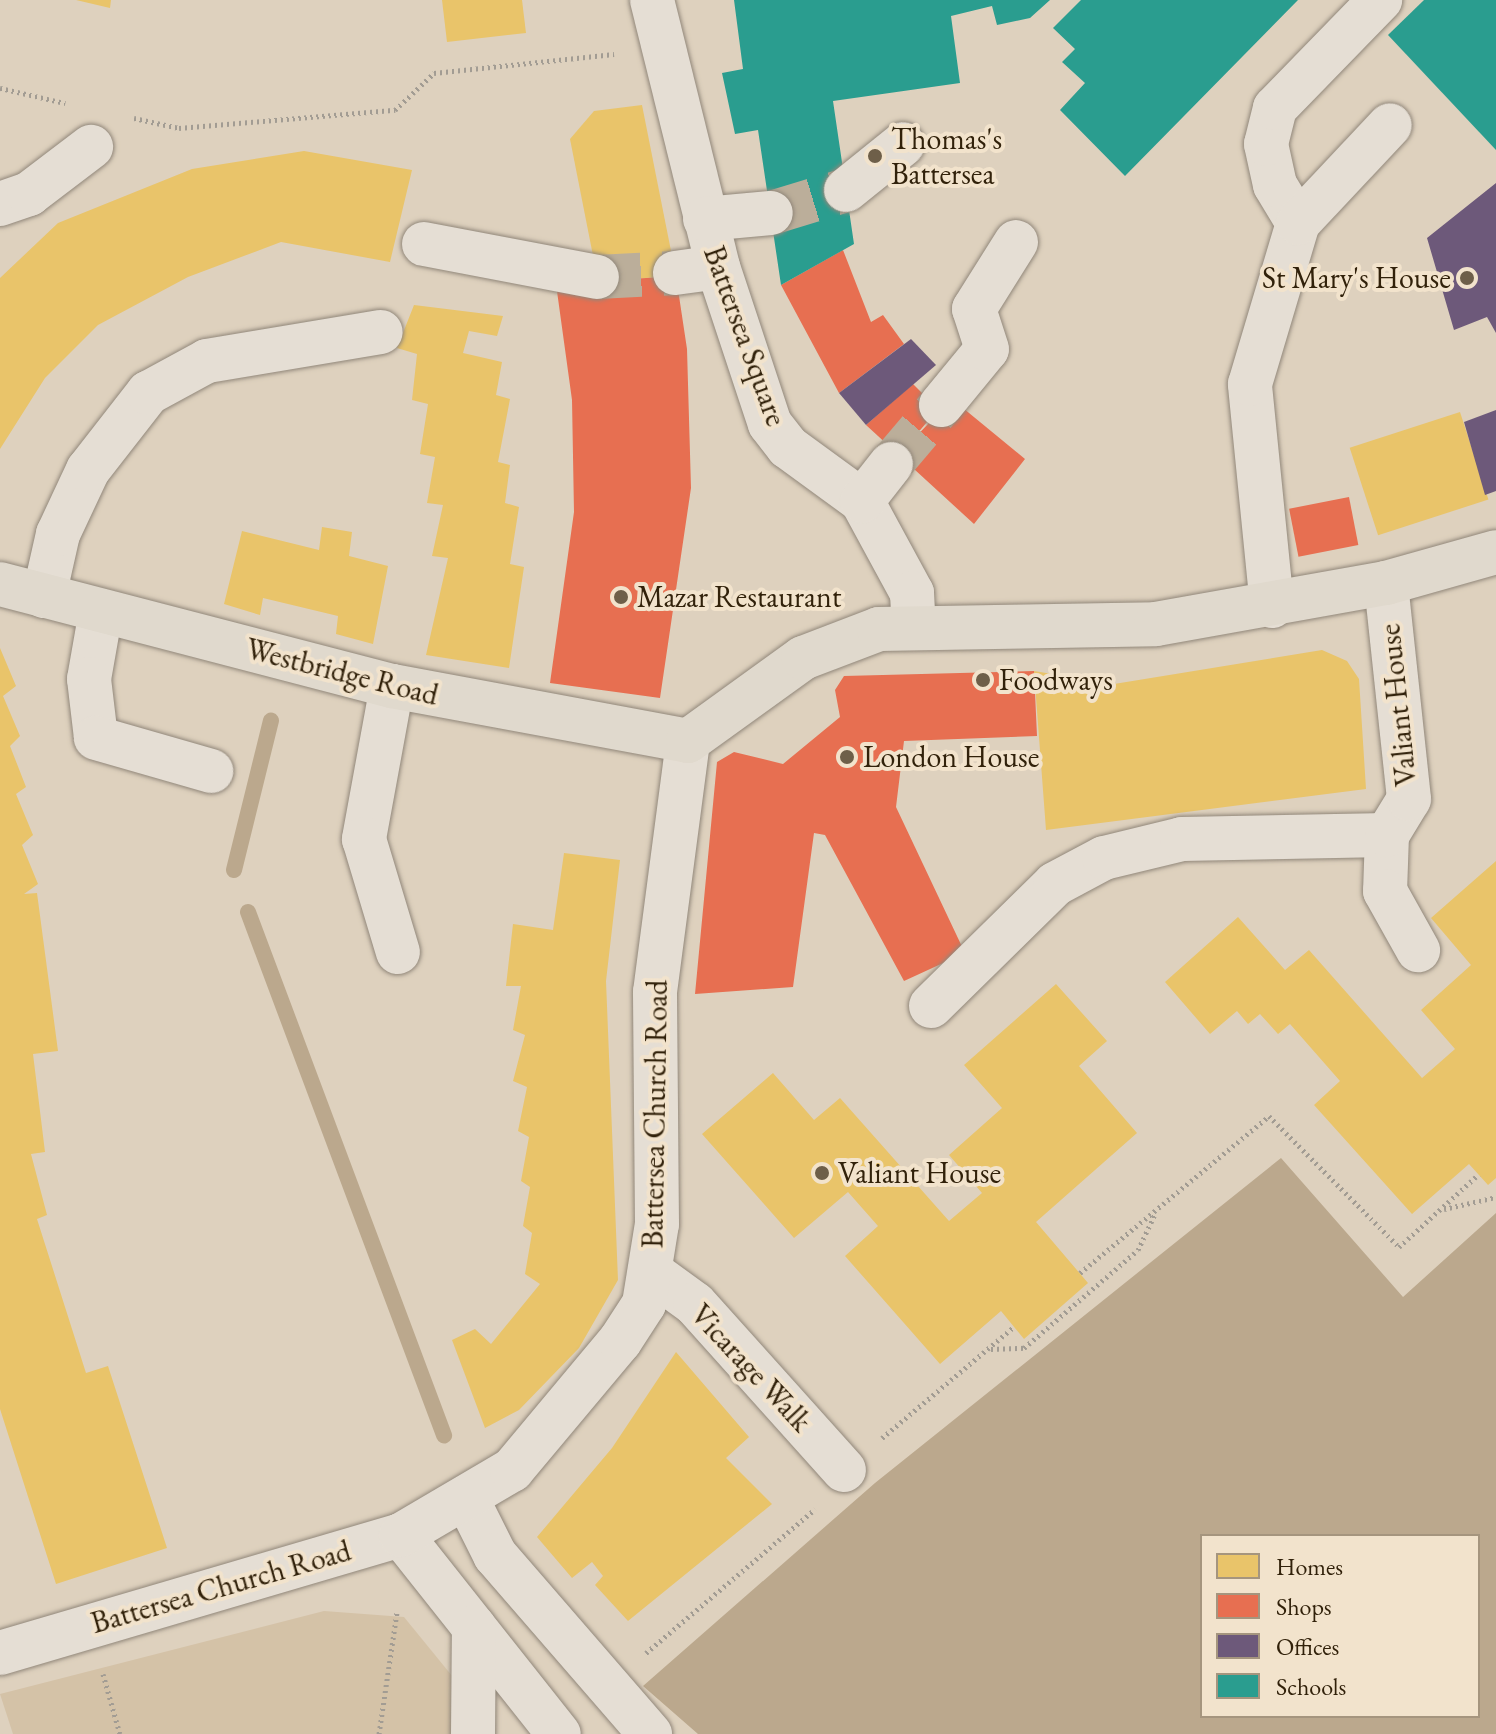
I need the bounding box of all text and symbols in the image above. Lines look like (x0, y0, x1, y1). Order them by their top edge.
place label: Thomas's Battersea (891, 121, 1002, 192)
marker: Thomas's Battersea (866, 147, 884, 165)
street label: Battersea Square (696, 241, 794, 431)
place label: St Mary's House (1262, 260, 1451, 296)
marker: St Mary's House (1458, 269, 1476, 287)
place label: Mazar Restaurant (637, 579, 841, 615)
marker: Mazar Restaurant (612, 588, 630, 606)
street label: Valiant House (1372, 622, 1424, 788)
street label: Westbridge Road (242, 631, 442, 713)
place label: Foodways (999, 662, 1113, 698)
marker: Foodways (974, 671, 992, 689)
place label: London House (863, 739, 1039, 775)
marker: London House (838, 748, 856, 766)
street label: Battersea Church Road (635, 979, 675, 1249)
place label: Valiant House (838, 1155, 1001, 1191)
marker: Valiant House (813, 1164, 831, 1182)
street label: Vicarage Walk (683, 1297, 819, 1439)
street label: Battersea Church Road (87, 1533, 355, 1641)
legend (1200, 1534, 1480, 1718)
text: Homes (1276, 1551, 1343, 1582)
text: Shops (1276, 1591, 1332, 1622)
text: Offices (1276, 1631, 1339, 1662)
text: Schools (1276, 1671, 1346, 1702)

